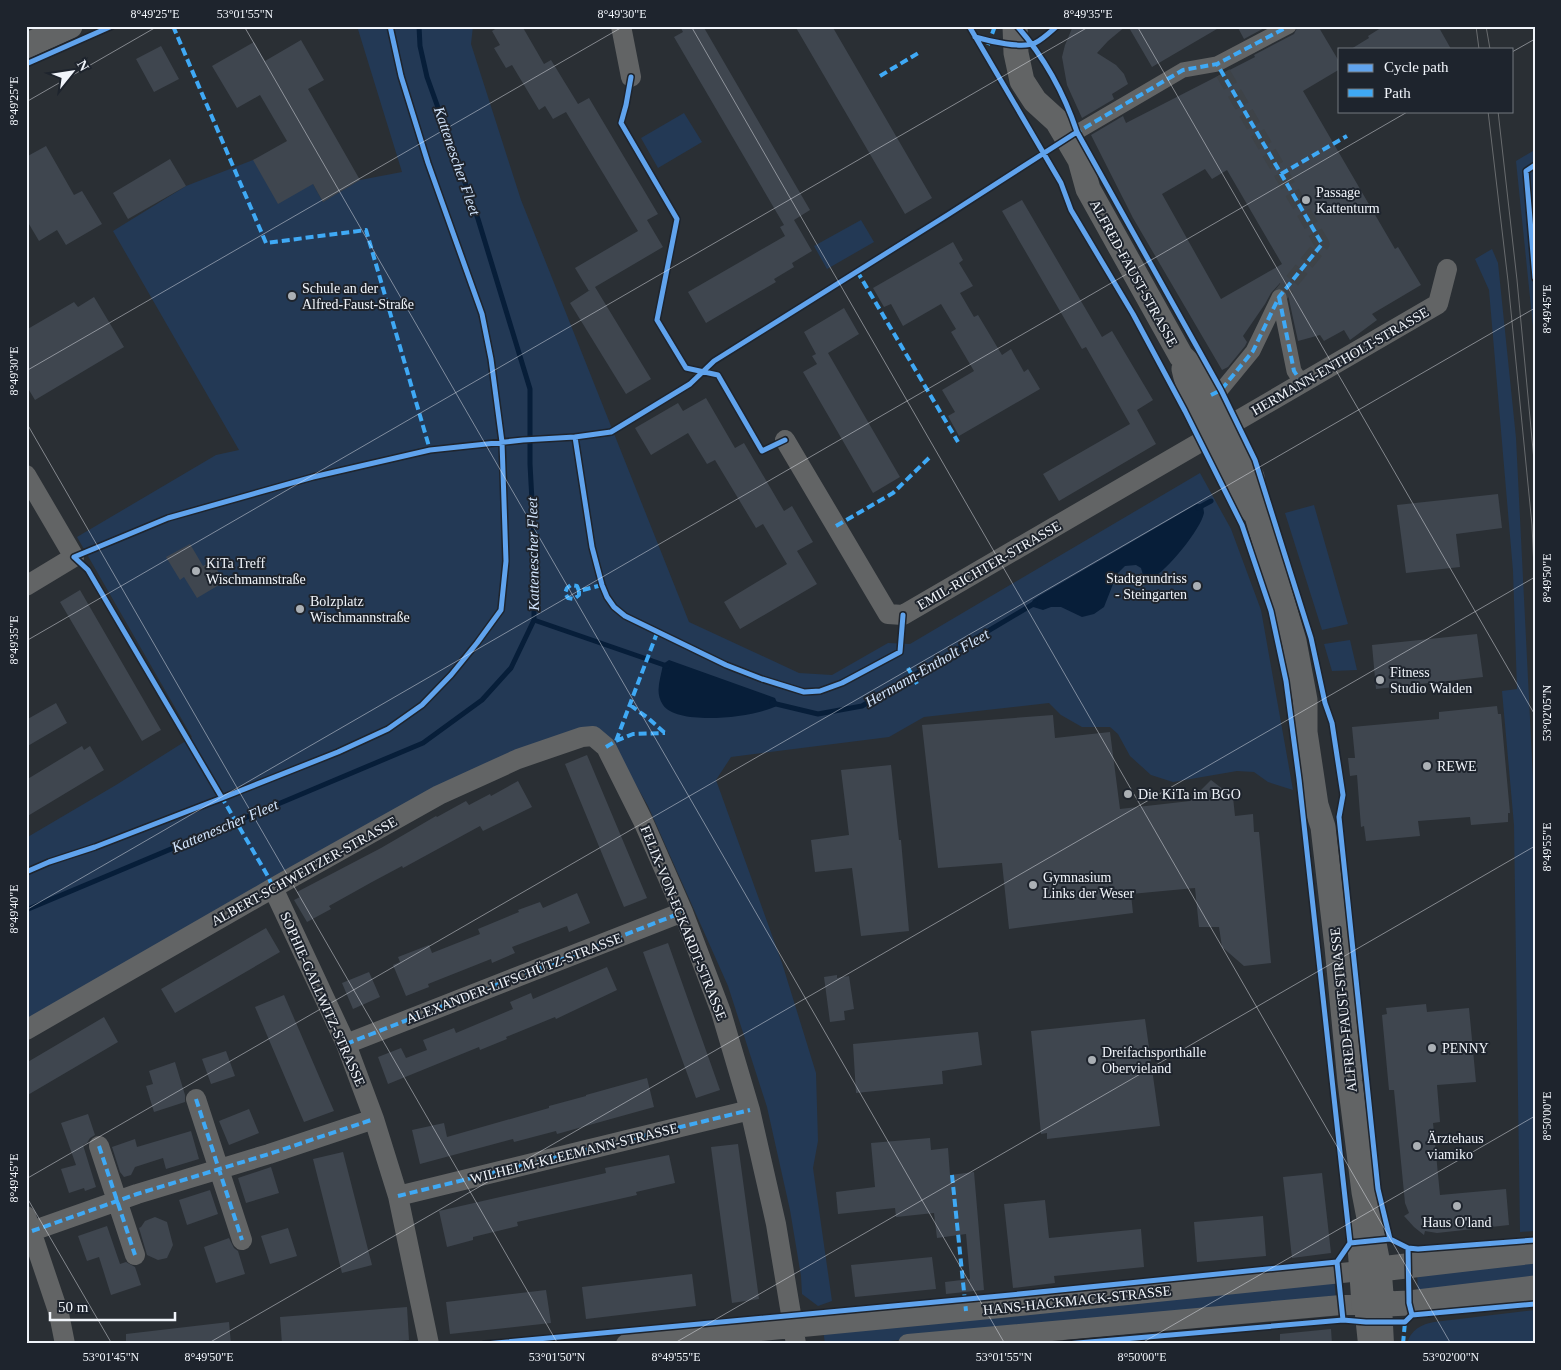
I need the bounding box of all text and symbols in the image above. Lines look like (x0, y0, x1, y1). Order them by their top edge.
text: 8°49'25"E (130, 7, 180, 21)
text: 53°01'55"N (217, 7, 274, 21)
text: 8°49'30"E (597, 7, 647, 21)
text: 8°49'35"E (1063, 7, 1113, 21)
north arrow (48, 48, 98, 98)
legend (1338, 48, 1514, 112)
text: N (74, 58, 92, 74)
text: Cycle path (1384, 59, 1449, 75)
text: 8°49'25"E (7, 76, 21, 126)
text: Path (1384, 85, 1411, 101)
water label: Kattenescher Fleet (431, 104, 483, 218)
place label: Passage Kattenturm (1316, 185, 1380, 216)
marker: Passage Kattenturm (1300, 194, 1312, 206)
street label: ALFRED-FAUST-STRASSE (1087, 197, 1180, 349)
place label: Schule an der Alfred-Faust-Straße (302, 281, 414, 312)
text: 8°49'45"E (1540, 284, 1554, 334)
marker: Schule an der Alfred-Faust-Straße (286, 290, 298, 302)
street label: HERMANN-ENTHOLT-STRASSE (1249, 304, 1431, 418)
text: 8°49'30"E (7, 346, 21, 396)
water label: Kattenescher Fleet (524, 496, 542, 612)
street label: EMIL-RICHTER-STRASSE (915, 518, 1064, 613)
text: 8°49'50"E (1540, 553, 1554, 603)
place label: KiTa Treff Wischmannstraße (206, 556, 306, 587)
marker: KiTa Treff Wischmannstraße (190, 565, 202, 577)
place label: Stadtgrundriss - Steingarten (1106, 571, 1187, 602)
marker: Stadtgrundriss - Steingarten (1191, 580, 1203, 592)
place label: Bolzplatz Wischmannstraße (310, 594, 410, 625)
marker: Bolzplatz Wischmannstraße (294, 603, 306, 615)
text: 8°49'35"E (7, 615, 21, 665)
water label: Hermann-Entholt Fleet (861, 626, 993, 711)
place label: Fitness Studio Walden (1390, 665, 1472, 696)
marker: Fitness Studio Walden (1374, 674, 1386, 686)
text: 53°02'05"N (1540, 684, 1554, 741)
place label: REWE (1437, 759, 1477, 774)
marker: REWE (1421, 760, 1433, 772)
place label: Die KiTa im BGO (1138, 787, 1241, 802)
marker: Die KiTa im BGO (1122, 788, 1134, 800)
water label: Kattenescher Fleet (169, 796, 281, 856)
street label: ALBERT-SCHWEITZER-STRASSE (209, 814, 400, 929)
text: 8°49'55"E (1540, 822, 1554, 872)
street label: FELIX-VON-ECKARDT-STRASSE (637, 824, 730, 1023)
place label: Gymnasium Links der Weser (1043, 870, 1134, 901)
marker: Gymnasium Links der Weser (1027, 879, 1039, 891)
text: 8°49'40"E (7, 884, 21, 934)
street label: SOPHIE-GALLWITZ-STRASSE (277, 910, 368, 1089)
street label: ALFRED-FAUST-STRASSE (1327, 927, 1360, 1093)
street label: ALEXANDER-LIFSCHÜTZ-STRASSE (404, 929, 624, 1027)
place label: PENNY (1442, 1041, 1489, 1056)
marker: PENNY (1426, 1042, 1438, 1054)
place label: Dreifachsporthalle Obervieland (1102, 1045, 1206, 1076)
marker: Dreifachsporthalle Obervieland (1086, 1054, 1098, 1066)
text: 8°50'00"E (1540, 1091, 1554, 1141)
street label: WILHELM-KLEEMANN-STRASSE (469, 1120, 680, 1187)
place label: Ärztehaus viamiko (1427, 1130, 1484, 1162)
marker: Ärztehaus viamiko (1411, 1140, 1423, 1152)
text: 8°49'45"E (7, 1153, 21, 1203)
marker: Haus O'land (1451, 1200, 1463, 1212)
place label: Haus O'land (1422, 1215, 1492, 1230)
street label: HANS-HACKMACK-STRASSE (982, 1283, 1172, 1318)
scale bar (50, 1290, 175, 1322)
text: 50 m (58, 1299, 89, 1315)
text: 53°01'45"N (83, 1350, 140, 1364)
text: 8°49'50"E (184, 1350, 234, 1364)
text: 53°01'50"N (529, 1350, 586, 1364)
text: 8°49'55"E (651, 1350, 701, 1364)
text: 53°01'55"N (976, 1350, 1033, 1364)
text: 8°50'00"E (1117, 1350, 1167, 1364)
text: 53°02'00"N (1423, 1350, 1480, 1364)

